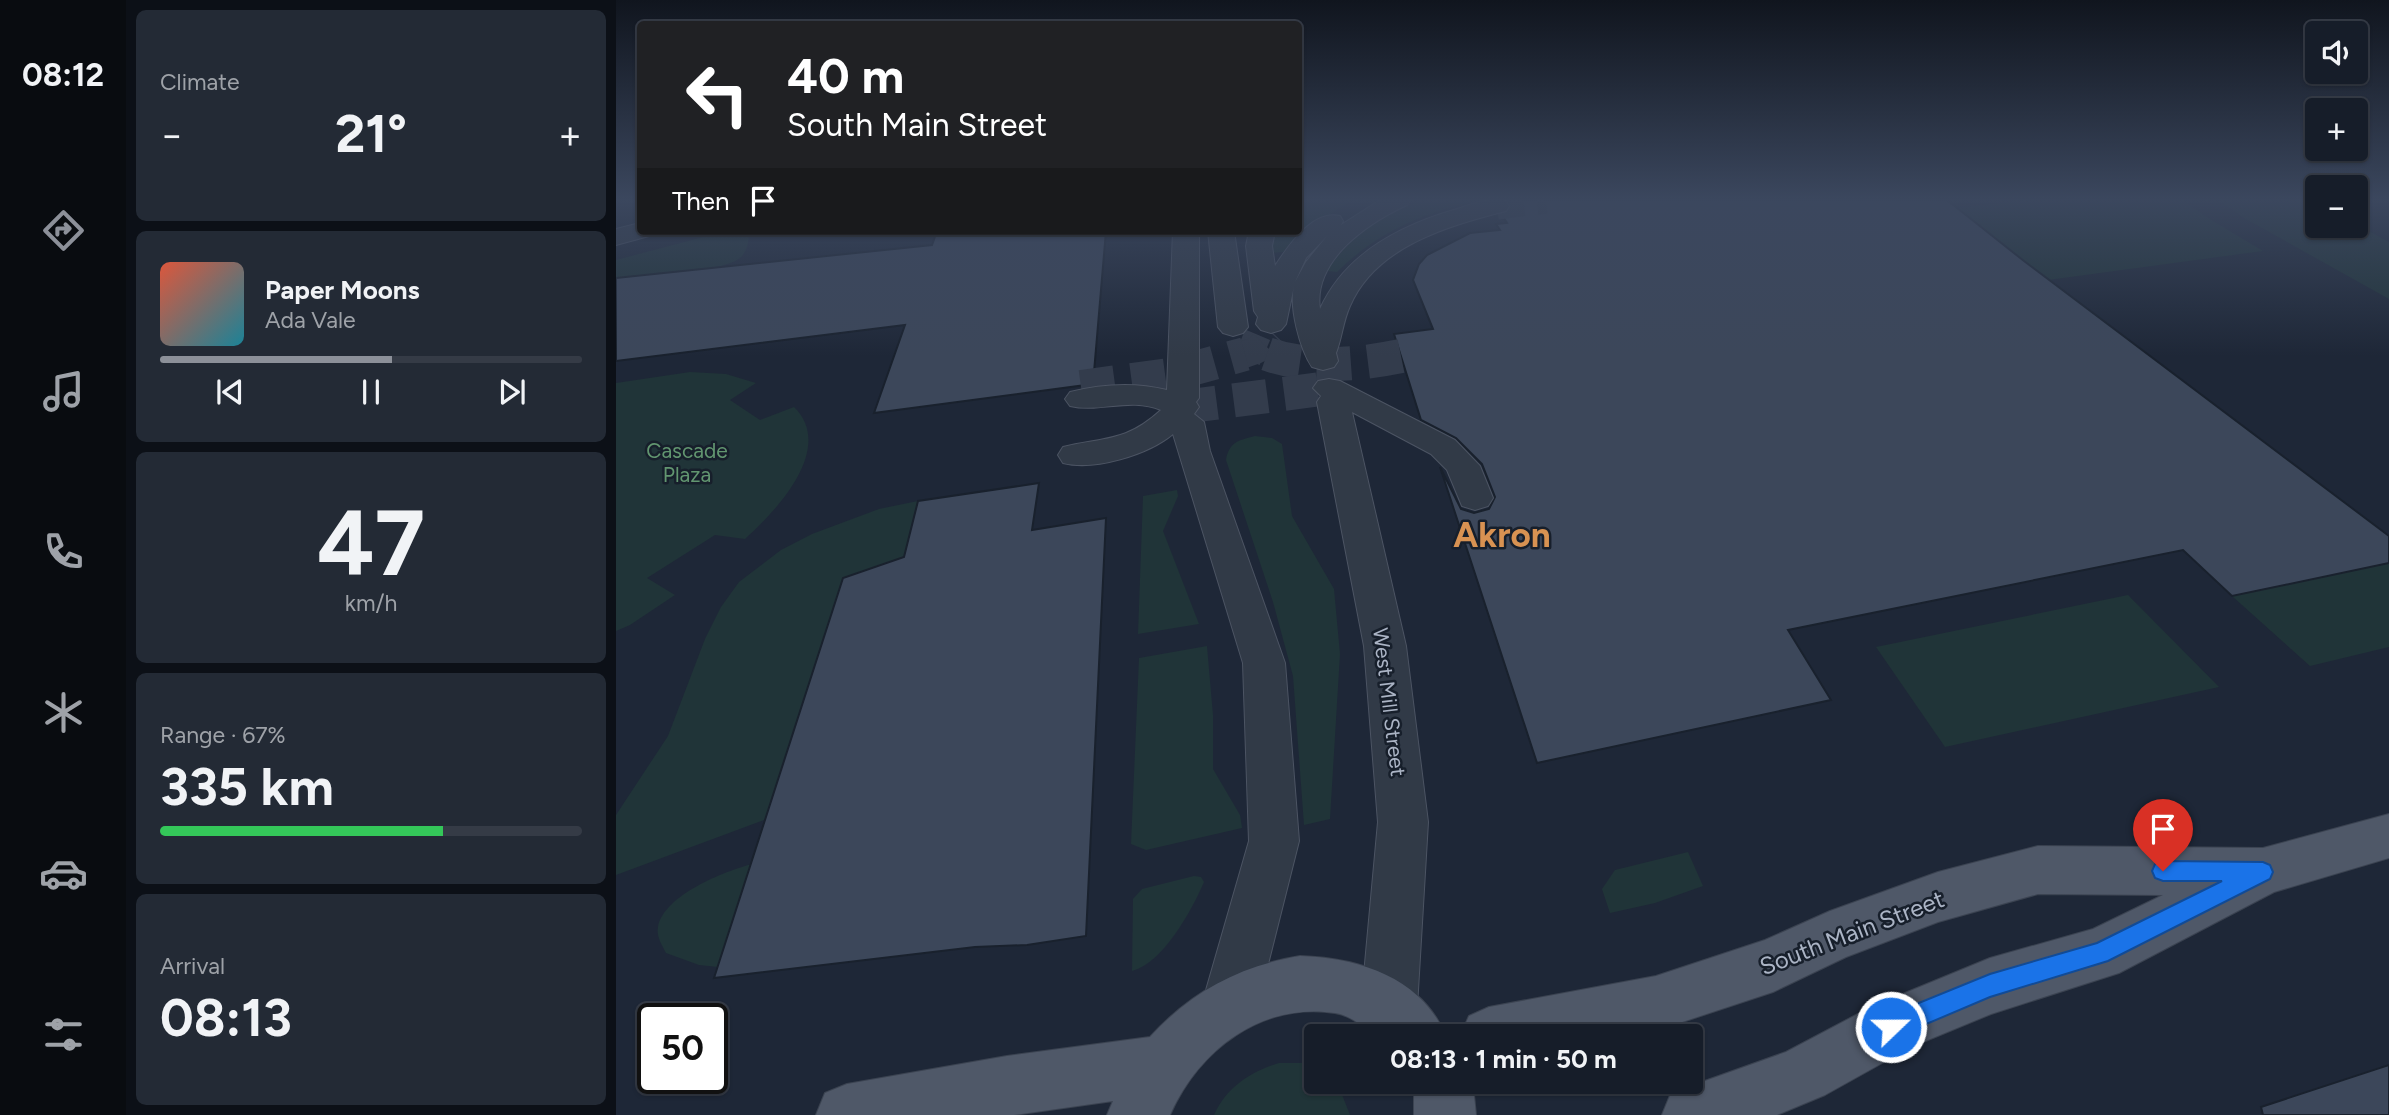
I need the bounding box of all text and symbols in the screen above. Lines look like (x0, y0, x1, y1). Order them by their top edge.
map controls (2305, 21, 2368, 238)
button: sound (2305, 21, 2368, 84)
text: 40 m (787, 46, 904, 105)
icon: left (672, 49, 763, 140)
text: 08:12 (22, 56, 104, 94)
text: Climate (160, 68, 239, 96)
button: + (2305, 98, 2368, 161)
text: 21° (335, 103, 407, 165)
text: South Main Street (787, 106, 1047, 144)
text: − (160, 112, 184, 158)
text: + (558, 112, 582, 158)
button: − (2305, 175, 2368, 238)
icon: arrive (744, 182, 782, 220)
text: Then (672, 185, 730, 217)
icon: directions (39, 206, 88, 255)
text: Paper Moons (265, 274, 420, 306)
text: Ada Vale (265, 306, 356, 334)
icon: music (39, 367, 88, 416)
icon: previous (211, 373, 249, 411)
icon: pause (352, 373, 390, 411)
icon: next (493, 373, 531, 411)
park label: Cascade Plaza (646, 438, 728, 487)
text: 47 (317, 489, 425, 598)
district label: Akron (1453, 514, 1551, 556)
icon: phone (39, 527, 88, 576)
text: km/h (345, 589, 397, 617)
street label: West Mill Street (1368, 626, 1411, 778)
icon: climate (39, 688, 88, 737)
text: Range · 67% (160, 721, 286, 749)
text: 335 km (160, 756, 334, 818)
pin (2133, 799, 2193, 871)
icon: arrive (2144, 810, 2182, 848)
icon: car (39, 849, 88, 898)
street label: South Main Street (1756, 884, 1948, 981)
text: Arrival (160, 952, 225, 980)
text: 08:13 (160, 987, 292, 1049)
position arrow (1854, 990, 1928, 1064)
speed limit sign: 50 (637, 1003, 728, 1094)
icon: filters (39, 1010, 88, 1059)
text: 08:13 · 1 min · 50 m (1390, 1043, 1617, 1075)

